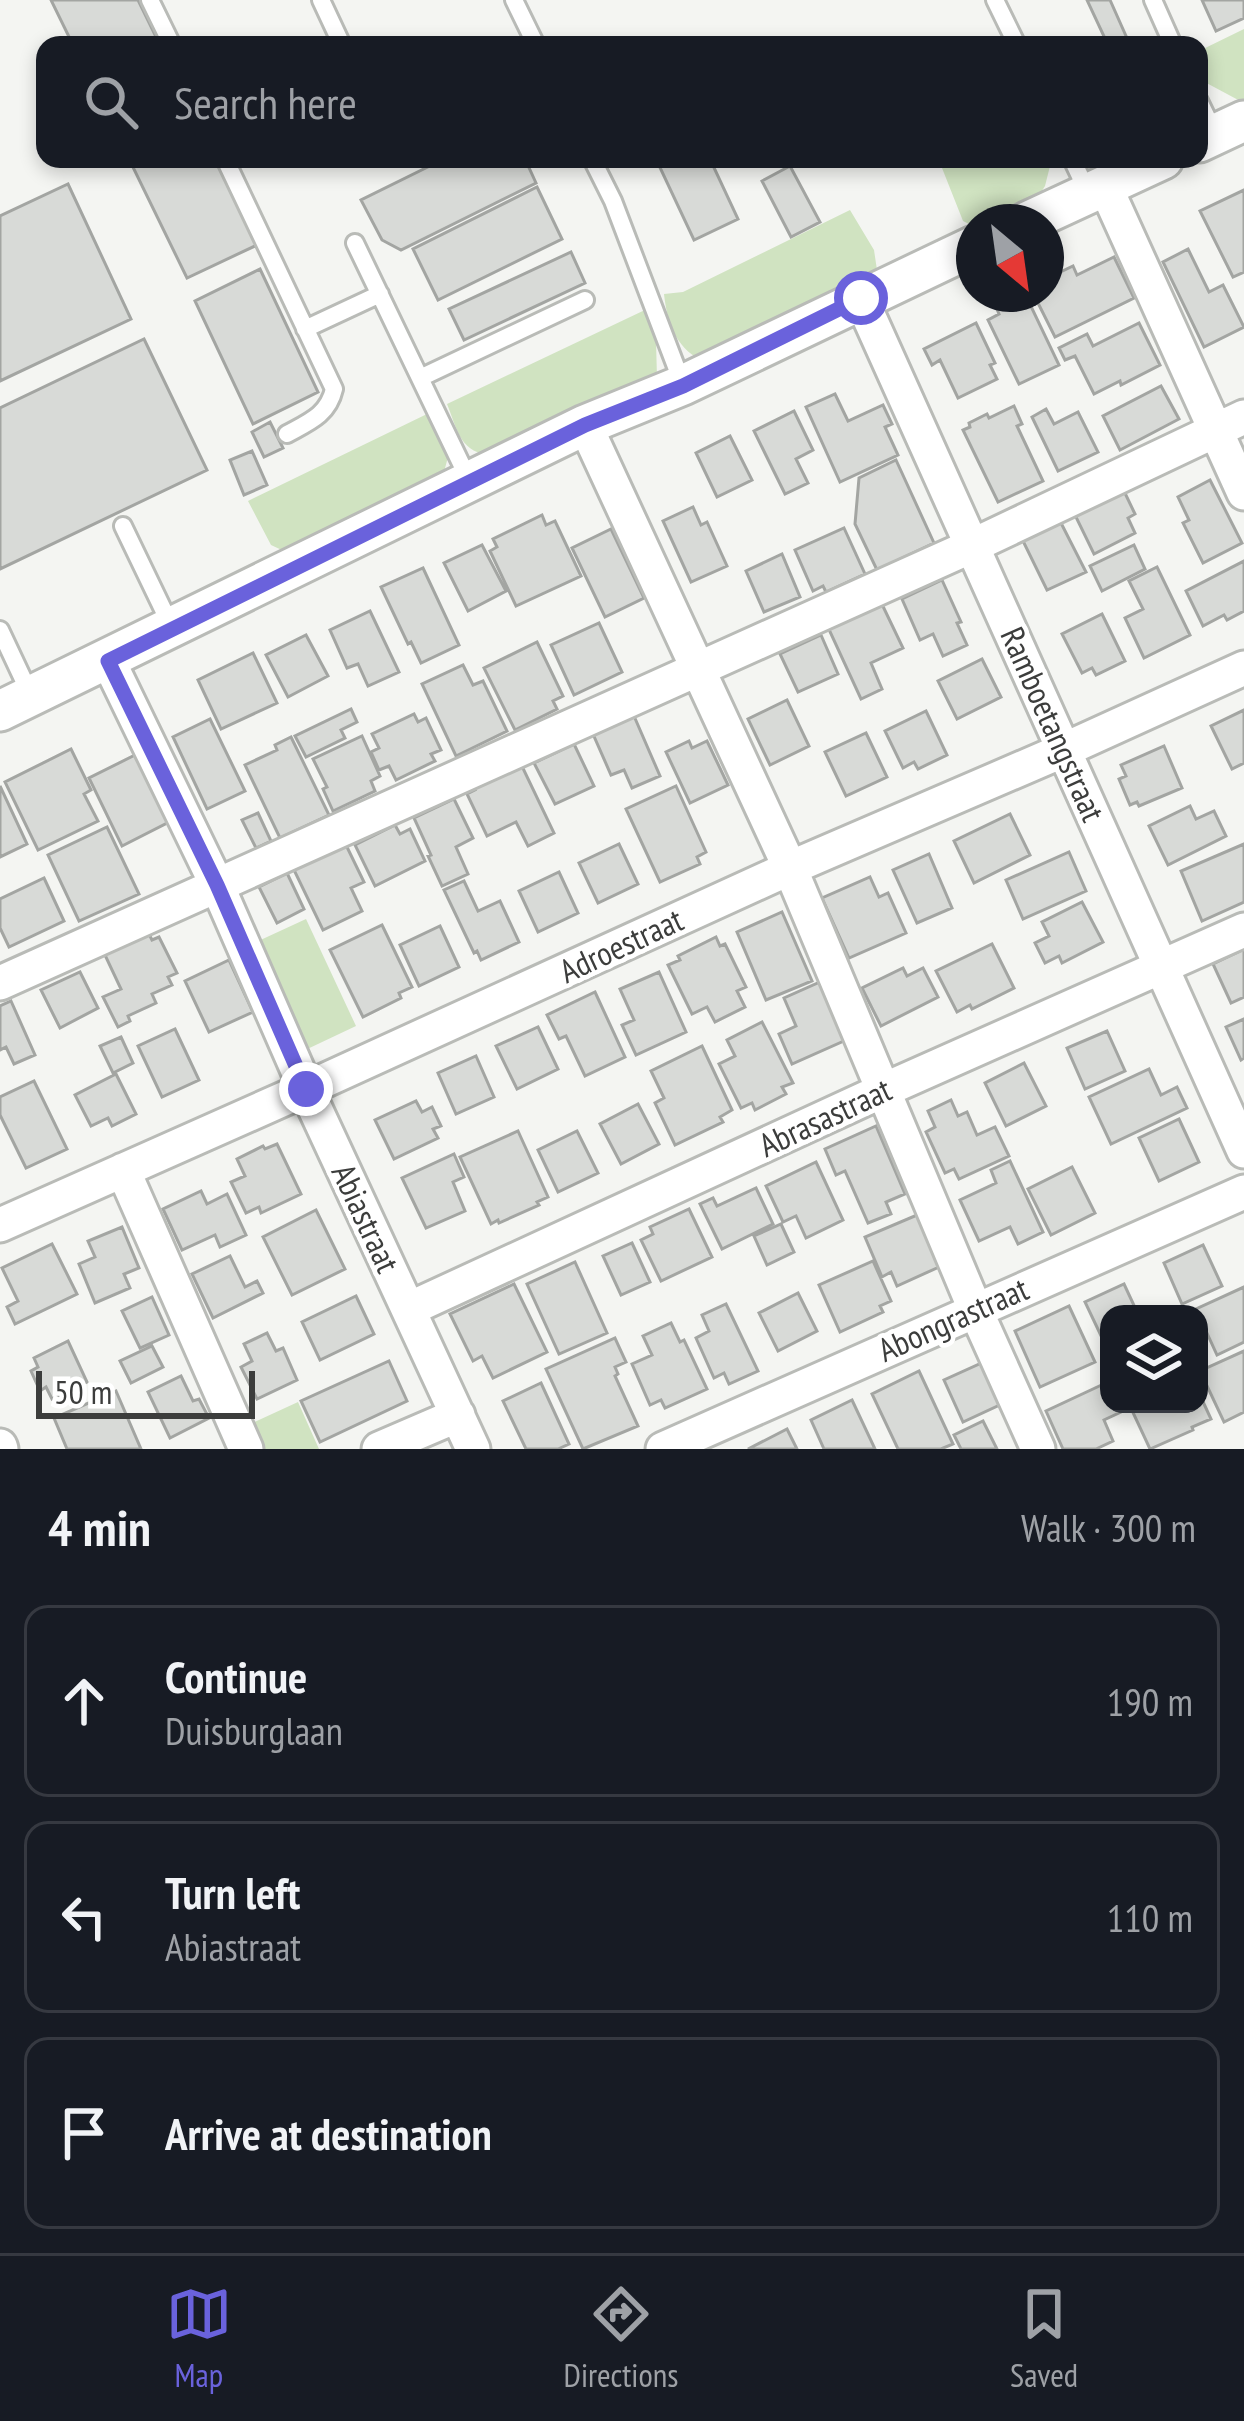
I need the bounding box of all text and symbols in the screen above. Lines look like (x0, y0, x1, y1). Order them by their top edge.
search box (36, 36, 1208, 168)
icon: search (78, 69, 144, 135)
text: Search here (174, 73, 357, 131)
north arrow (956, 204, 1064, 312)
route start (834, 271, 888, 325)
street label: Ramboetangstraat (991, 620, 1116, 828)
street label: Adroestraat (552, 897, 690, 992)
route end (279, 1062, 333, 1116)
street label: Abrasastraat (752, 1067, 898, 1166)
street label: Abiastraat (323, 1157, 410, 1279)
street label: Abongrastraat (871, 1266, 1035, 1371)
map controls (1100, 1305, 1208, 1413)
button: layers (1100, 1305, 1208, 1413)
scale bar (36, 1365, 255, 1418)
text: 50 m (54, 1370, 112, 1413)
text: 4 min (48, 1494, 151, 1560)
text: Walk · 300 m (1021, 1502, 1196, 1553)
text: Continue (165, 1647, 307, 1705)
icon: ahead (51, 1668, 117, 1734)
text: 190 m (1107, 1676, 1193, 1727)
text: Duisburglaan (165, 1705, 343, 1756)
text: Turn left (165, 1863, 300, 1921)
icon: left (51, 1884, 117, 1950)
text: 110 m (1107, 1892, 1193, 1943)
text: Abiastraat (165, 1921, 301, 1972)
icon: arrive (51, 2100, 117, 2166)
text: Arrive at destination (165, 2104, 492, 2162)
tab: Map (166, 2281, 232, 2396)
tab: Directions (564, 2281, 678, 2396)
tab: Saved (1010, 2281, 1078, 2396)

